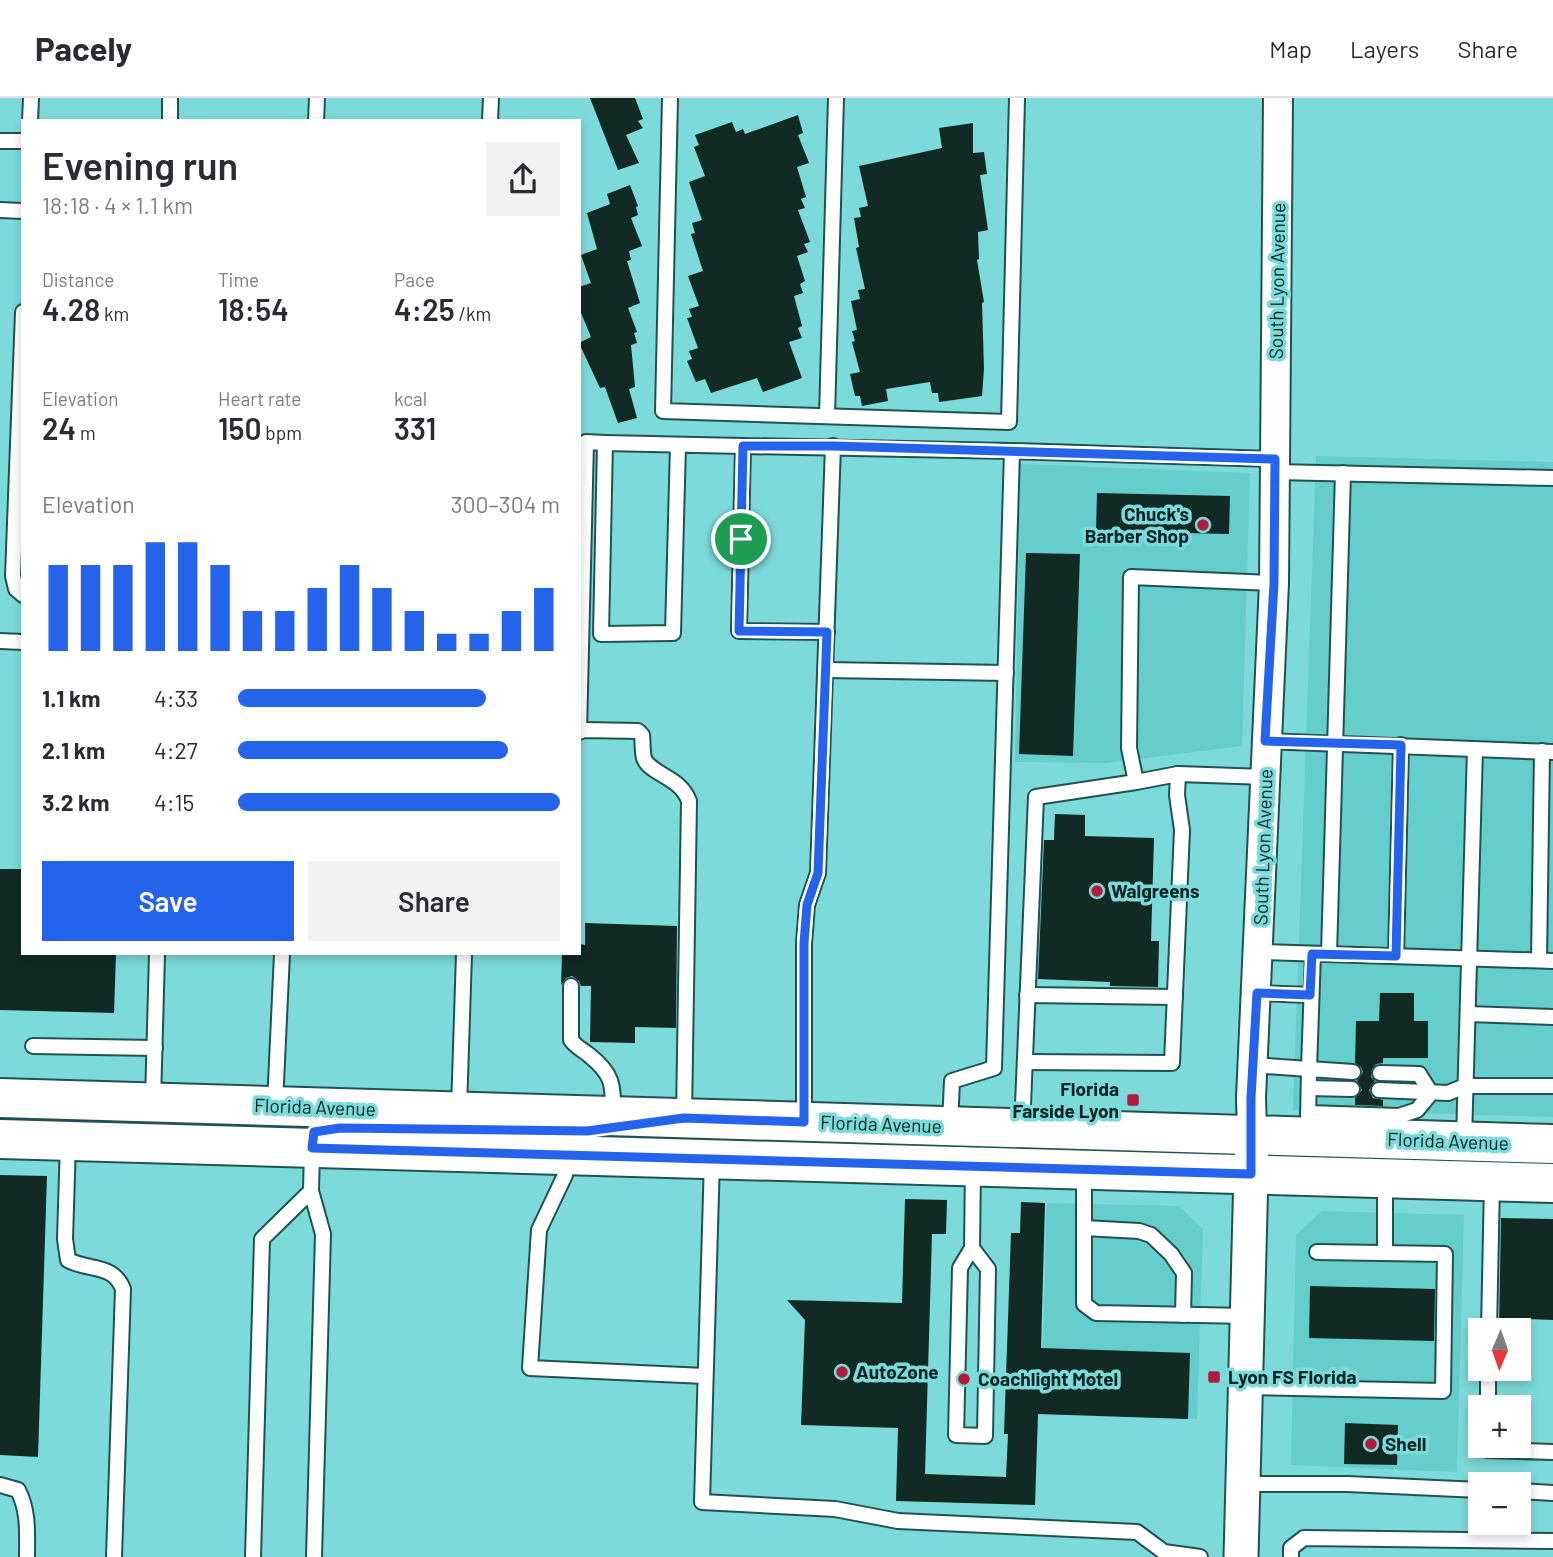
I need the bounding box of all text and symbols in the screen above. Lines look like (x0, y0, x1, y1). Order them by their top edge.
text: Pacely (35, 28, 132, 68)
text: Map (1269, 34, 1312, 63)
text: Layers (1350, 34, 1419, 63)
text: Share (1457, 34, 1518, 63)
text: Evening run (42, 142, 238, 188)
button: share (486, 142, 560, 216)
text: 18:18 · 4 × 1.1 km (42, 191, 193, 219)
street label: South Lyon Avenue (1264, 203, 1289, 359)
text: Distance (42, 268, 114, 291)
text: Time (218, 268, 259, 291)
text: Pace (394, 268, 435, 291)
text: 4.28 (42, 291, 100, 327)
text: 18:54 (218, 291, 289, 327)
text: 4:25 (394, 291, 455, 327)
text: km (100, 302, 129, 325)
text: /km (455, 302, 491, 325)
text: Elevation (42, 387, 119, 410)
text: Heart rate (218, 387, 301, 410)
text: kcal (394, 387, 427, 410)
text: 24 (42, 410, 76, 446)
text: 150 (218, 410, 262, 446)
text: 331 (394, 410, 436, 446)
text: m (76, 421, 96, 444)
text: bpm (262, 421, 302, 444)
text: Elevation (42, 490, 135, 518)
text: 300–304 m (451, 490, 560, 518)
place label: Chuck's Barber Shop (1085, 502, 1189, 547)
pin (711, 509, 771, 569)
marker: Chuck's Barber Shop (1195, 517, 1211, 533)
icon: arrive (722, 520, 760, 558)
text: 1.1 km (42, 684, 101, 712)
text: 4:33 (154, 684, 198, 712)
text: 2.1 km (42, 736, 105, 764)
text: 4:27 (154, 736, 198, 764)
street label: South Lyon Avenue (1248, 768, 1277, 926)
text: 3.2 km (42, 788, 110, 816)
text: 4:15 (154, 788, 194, 816)
button: Save (42, 861, 294, 941)
button: Share (308, 861, 560, 941)
place label: Walgreens (1111, 879, 1199, 902)
marker: Walgreens (1089, 883, 1105, 899)
place label: Florida Farside Lyon (1013, 1077, 1119, 1122)
marker: Florida Farside Lyon (1125, 1092, 1141, 1108)
street label: Florida Avenue (254, 1093, 376, 1120)
street label: Florida Avenue (820, 1110, 942, 1137)
street label: Florida Avenue (1387, 1127, 1509, 1154)
north arrow (1468, 1318, 1531, 1381)
map controls (1468, 1318, 1531, 1535)
place label: AutoZone (856, 1360, 939, 1383)
marker: AutoZone (834, 1364, 850, 1380)
place label: Lyon FS Florida (1228, 1365, 1357, 1388)
place label: Coachlight Motel (978, 1367, 1118, 1390)
marker: Lyon FS Florida (1206, 1369, 1222, 1385)
marker: Coachlight Motel (956, 1371, 972, 1387)
button: + (1468, 1395, 1531, 1458)
place label: Shell (1385, 1432, 1426, 1455)
marker: Shell (1363, 1436, 1379, 1452)
button: − (1468, 1472, 1531, 1535)

